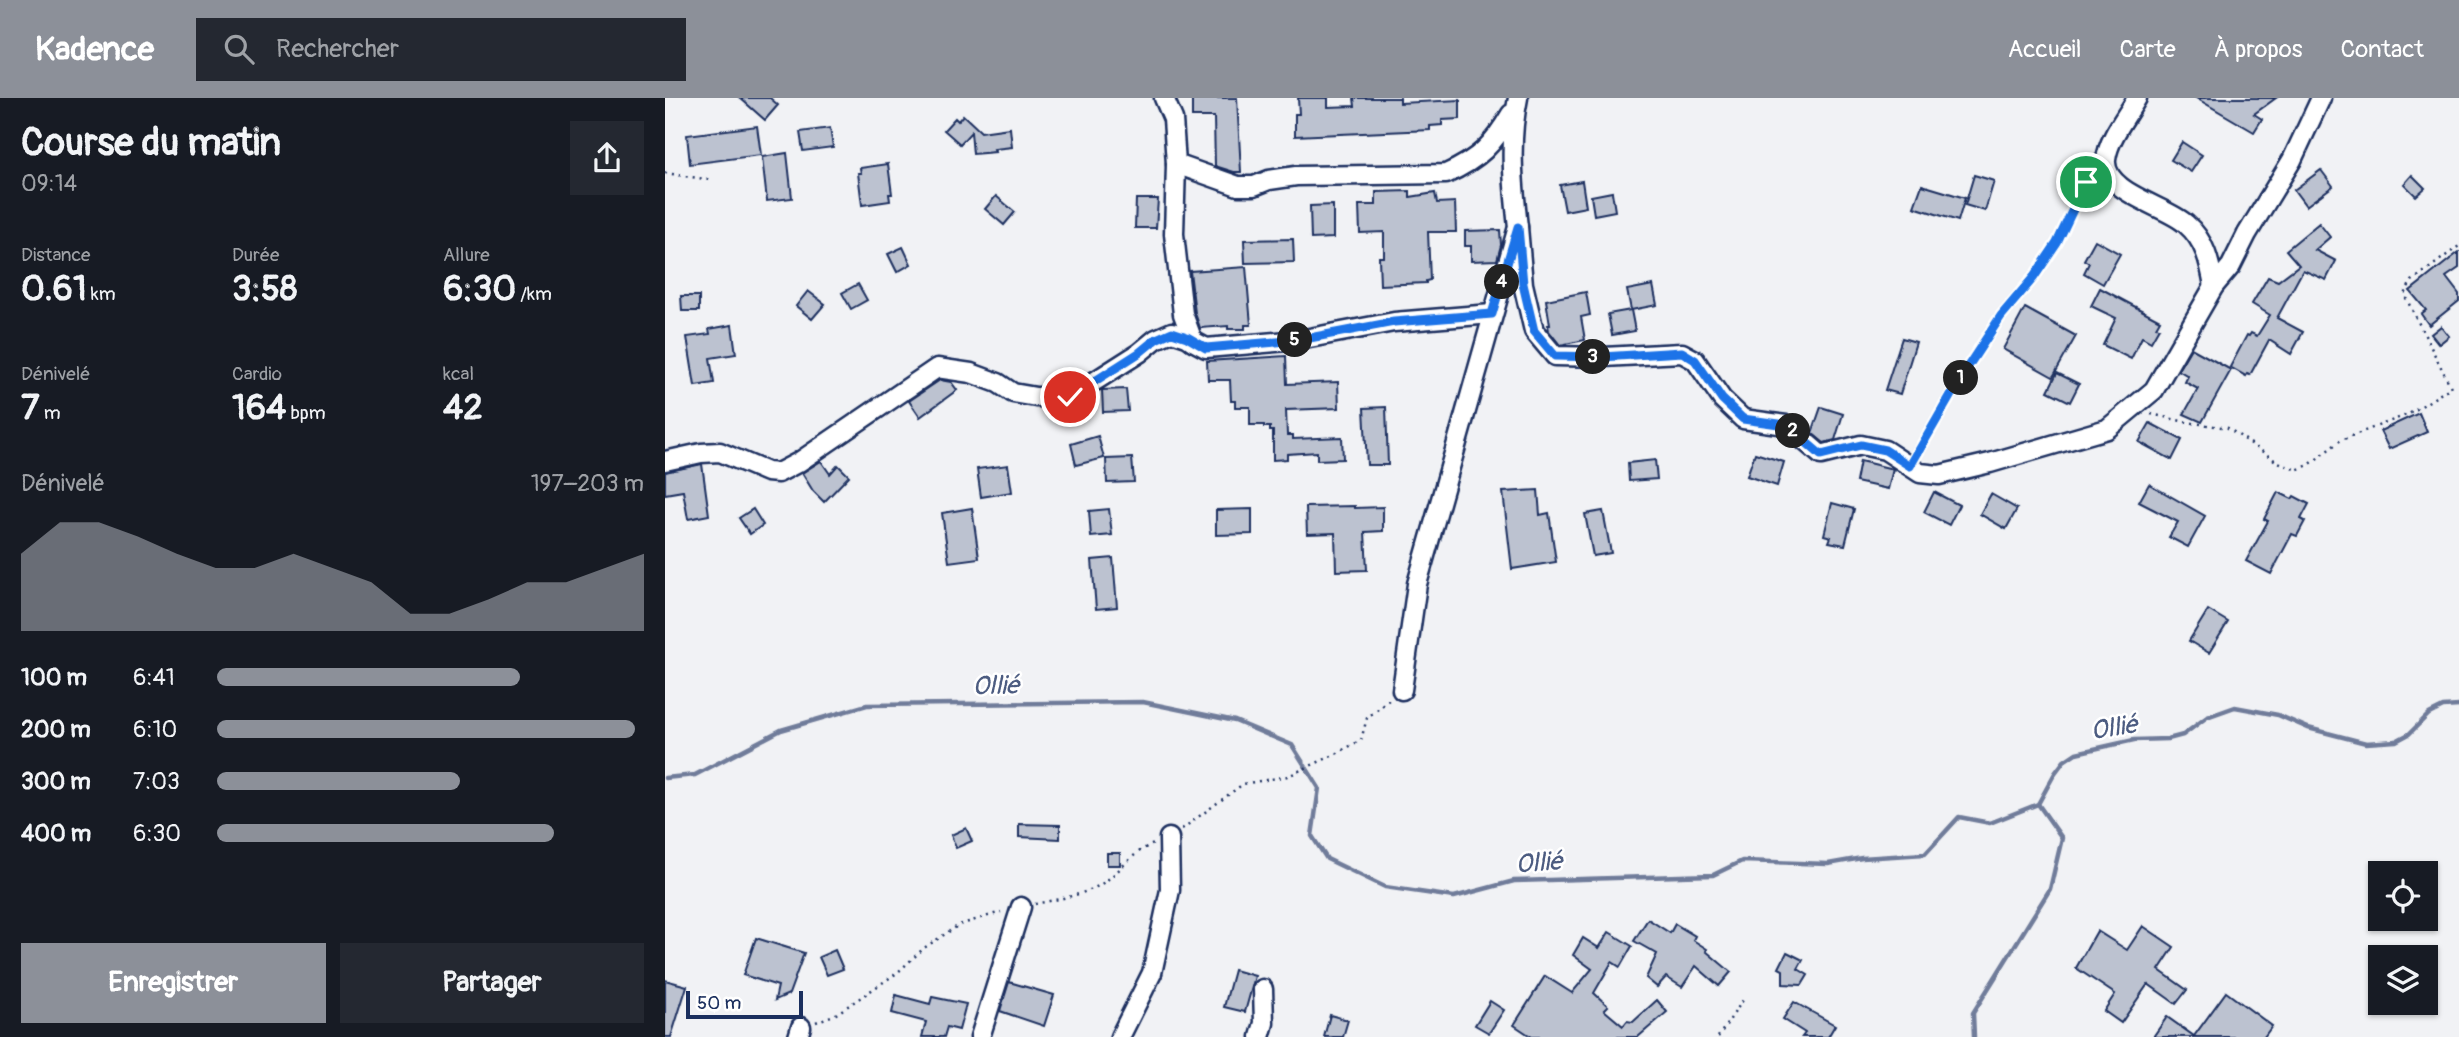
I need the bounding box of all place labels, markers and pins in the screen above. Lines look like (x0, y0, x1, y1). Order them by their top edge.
pin (2056, 152, 2116, 212)
pin: 4 (1485, 264, 1519, 300)
pin: 5 (1277, 322, 1313, 358)
pin: 3 (1576, 340, 1611, 374)
pin: 1 (1943, 360, 1979, 396)
pin (1040, 367, 1100, 427)
pin: 2 (1775, 414, 1811, 448)

